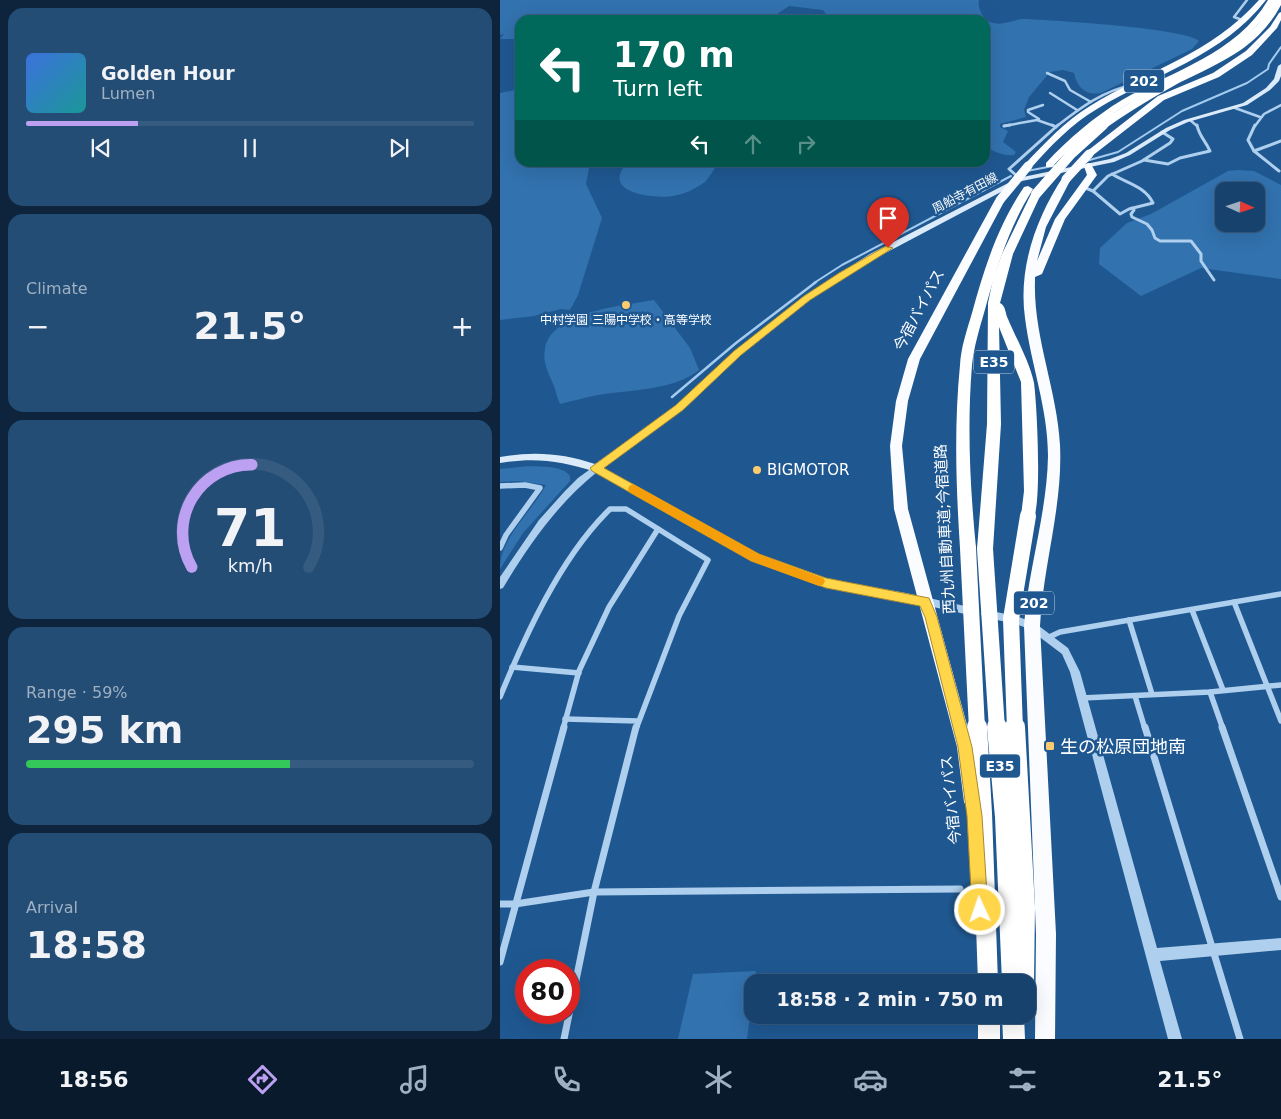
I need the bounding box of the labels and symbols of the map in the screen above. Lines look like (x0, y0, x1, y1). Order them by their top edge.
road number: 202 (1124, 70, 1164, 92)
street label: 周船寺有田線 (930, 170, 1000, 216)
north arrow (1215, 182, 1265, 232)
pin (867, 197, 909, 248)
street label: 今宿バイパス (890, 266, 948, 354)
marker: 中村学園 三陽中学校・高等学校 (620, 299, 632, 311)
place label: 中村学園 三陽中学校・高等学校 (540, 313, 712, 327)
road number: E35 (974, 351, 1014, 374)
street label: 西九州自動車道;今宿道路 (932, 444, 958, 614)
place label: BIGMOTOR (767, 461, 849, 479)
marker: BIGMOTOR (751, 464, 763, 476)
road number: 202 (1014, 592, 1054, 614)
place label: 生の松原団地南 (1060, 736, 1186, 757)
marker: 生の松原団地南 (1044, 740, 1056, 752)
street label: 今宿バイパス (937, 754, 965, 846)
road number: E35 (980, 754, 1020, 778)
position arrow (953, 883, 1005, 935)
speed limit sign: 80 (515, 959, 580, 1024)

